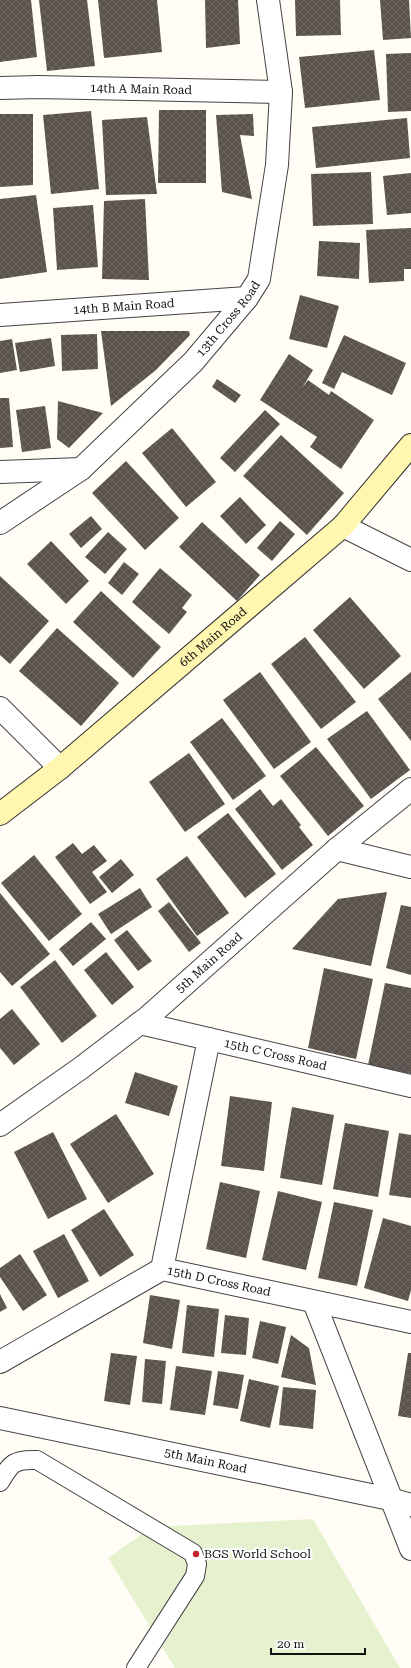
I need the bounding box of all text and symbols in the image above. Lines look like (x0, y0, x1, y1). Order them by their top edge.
street label: 14th A Main Road (90, 81, 192, 97)
street label: 13th Cross Road (193, 278, 263, 360)
street label: 14th B Main Road (72, 296, 175, 317)
street label: 6th Main Road (177, 604, 250, 670)
street label: 5th Main Road (173, 929, 245, 996)
street label: 15th C Cross Road (223, 1036, 328, 1073)
street label: 15th D Cross Road (166, 1263, 272, 1299)
street label: 5th Main Road (163, 1445, 248, 1476)
place label: BGS World School (204, 1547, 311, 1561)
marker: BGS World School (191, 1549, 201, 1559)
scale bar (271, 1630, 365, 1656)
text: 20 m (277, 1637, 304, 1651)

